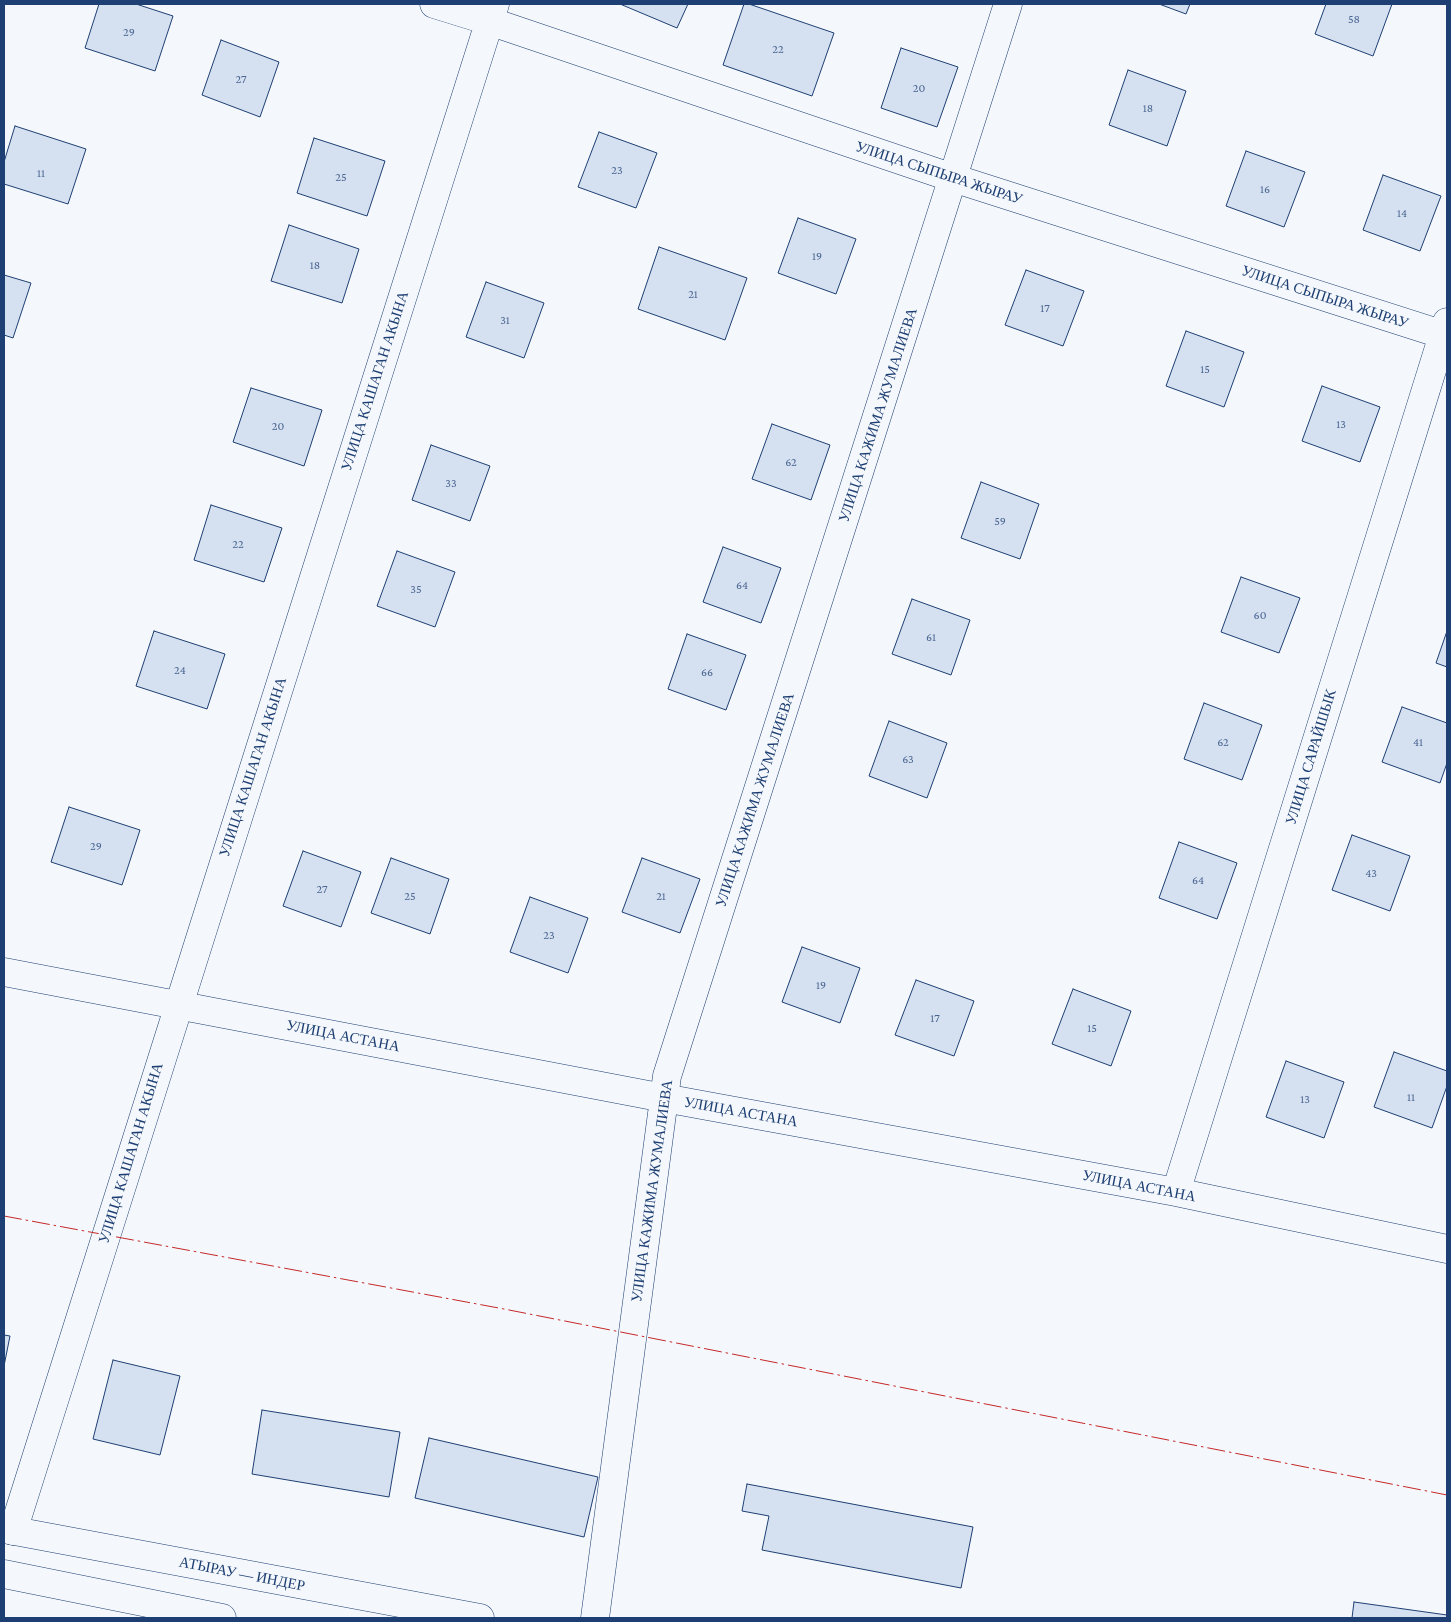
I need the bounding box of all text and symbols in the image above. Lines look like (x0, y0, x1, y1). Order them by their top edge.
house number: 58 (1348, 12, 1360, 26)
house number: 29 (123, 25, 135, 39)
house number: 22 (772, 42, 784, 56)
house number: 27 (235, 72, 247, 86)
house number: 20 (913, 81, 925, 95)
house number: 18 (1143, 101, 1153, 115)
street label: УЛИЦА СЫПЫРА ЖЫРАУ (853, 137, 1025, 209)
house number: 23 (611, 163, 623, 177)
house number: 11 (37, 166, 45, 180)
house number: 25 (335, 170, 347, 184)
house number: 16 (1260, 182, 1270, 196)
house number: 14 (1397, 206, 1407, 220)
house number: 19 (812, 249, 822, 263)
house number: 18 (310, 258, 320, 272)
street label: УЛИЦА СЫПЫРА ЖЫРАУ (1239, 261, 1411, 333)
house number: 21 (688, 287, 698, 301)
street label: УЛИЦА КАШАГАН АКЫНА (337, 289, 413, 473)
house number: 17 (1040, 301, 1050, 315)
street label: УЛИЦА КАЖИМА ЖУМАЛИЕВА (835, 305, 921, 525)
house number: 31 (500, 313, 510, 327)
house number: 15 (1200, 362, 1210, 376)
house number: 13 (1336, 417, 1346, 431)
house number: 20 (272, 419, 284, 433)
house number: 62 (785, 455, 797, 469)
house number: 33 (445, 476, 457, 490)
house number: 59 (994, 514, 1006, 528)
house number: 22 (232, 537, 244, 551)
house number: 64 (736, 578, 748, 592)
house number: 35 (410, 582, 422, 596)
house number: 60 (1254, 608, 1266, 622)
house number: 61 (926, 630, 936, 644)
house number: 24 (174, 663, 186, 677)
house number: 66 (701, 665, 713, 679)
street label: УЛИЦА КАШАГАН АКЫНА (215, 675, 291, 859)
street label: УЛИЦА САРАЙШЫК (1282, 687, 1340, 827)
street label: УЛИЦА КАЖИМА ЖУМАЛИЕВА (712, 690, 798, 910)
house number: 62 (1217, 735, 1229, 749)
house number: 41 (1413, 735, 1423, 749)
house number: 63 (902, 752, 914, 766)
house number: 29 (90, 839, 102, 853)
house number: 43 (1365, 866, 1377, 880)
house number: 64 (1192, 873, 1204, 887)
house number: 27 (316, 882, 328, 896)
house number: 25 (404, 889, 416, 903)
house number: 21 (656, 889, 666, 903)
house number: 23 (543, 928, 555, 942)
house number: 19 (816, 978, 826, 992)
house number: 17 (930, 1011, 940, 1025)
street label: УЛИЦА АСТАНА (285, 1016, 401, 1056)
house number: 15 (1087, 1021, 1097, 1035)
street label: УЛИЦА КАШАГАН АКЫНА (95, 1060, 167, 1246)
street label: УЛИЦА КАЖИМА ЖУМАЛИЕВА (627, 1079, 677, 1303)
house number: 11 (1407, 1090, 1415, 1104)
house number: 13 (1300, 1092, 1310, 1106)
street label: УЛИЦА АСТАНА (683, 1093, 799, 1131)
street label: УЛИЦА АСТАНА (1081, 1166, 1197, 1206)
street label: АТЫРАУ — ИНДЕР (177, 1553, 307, 1595)

